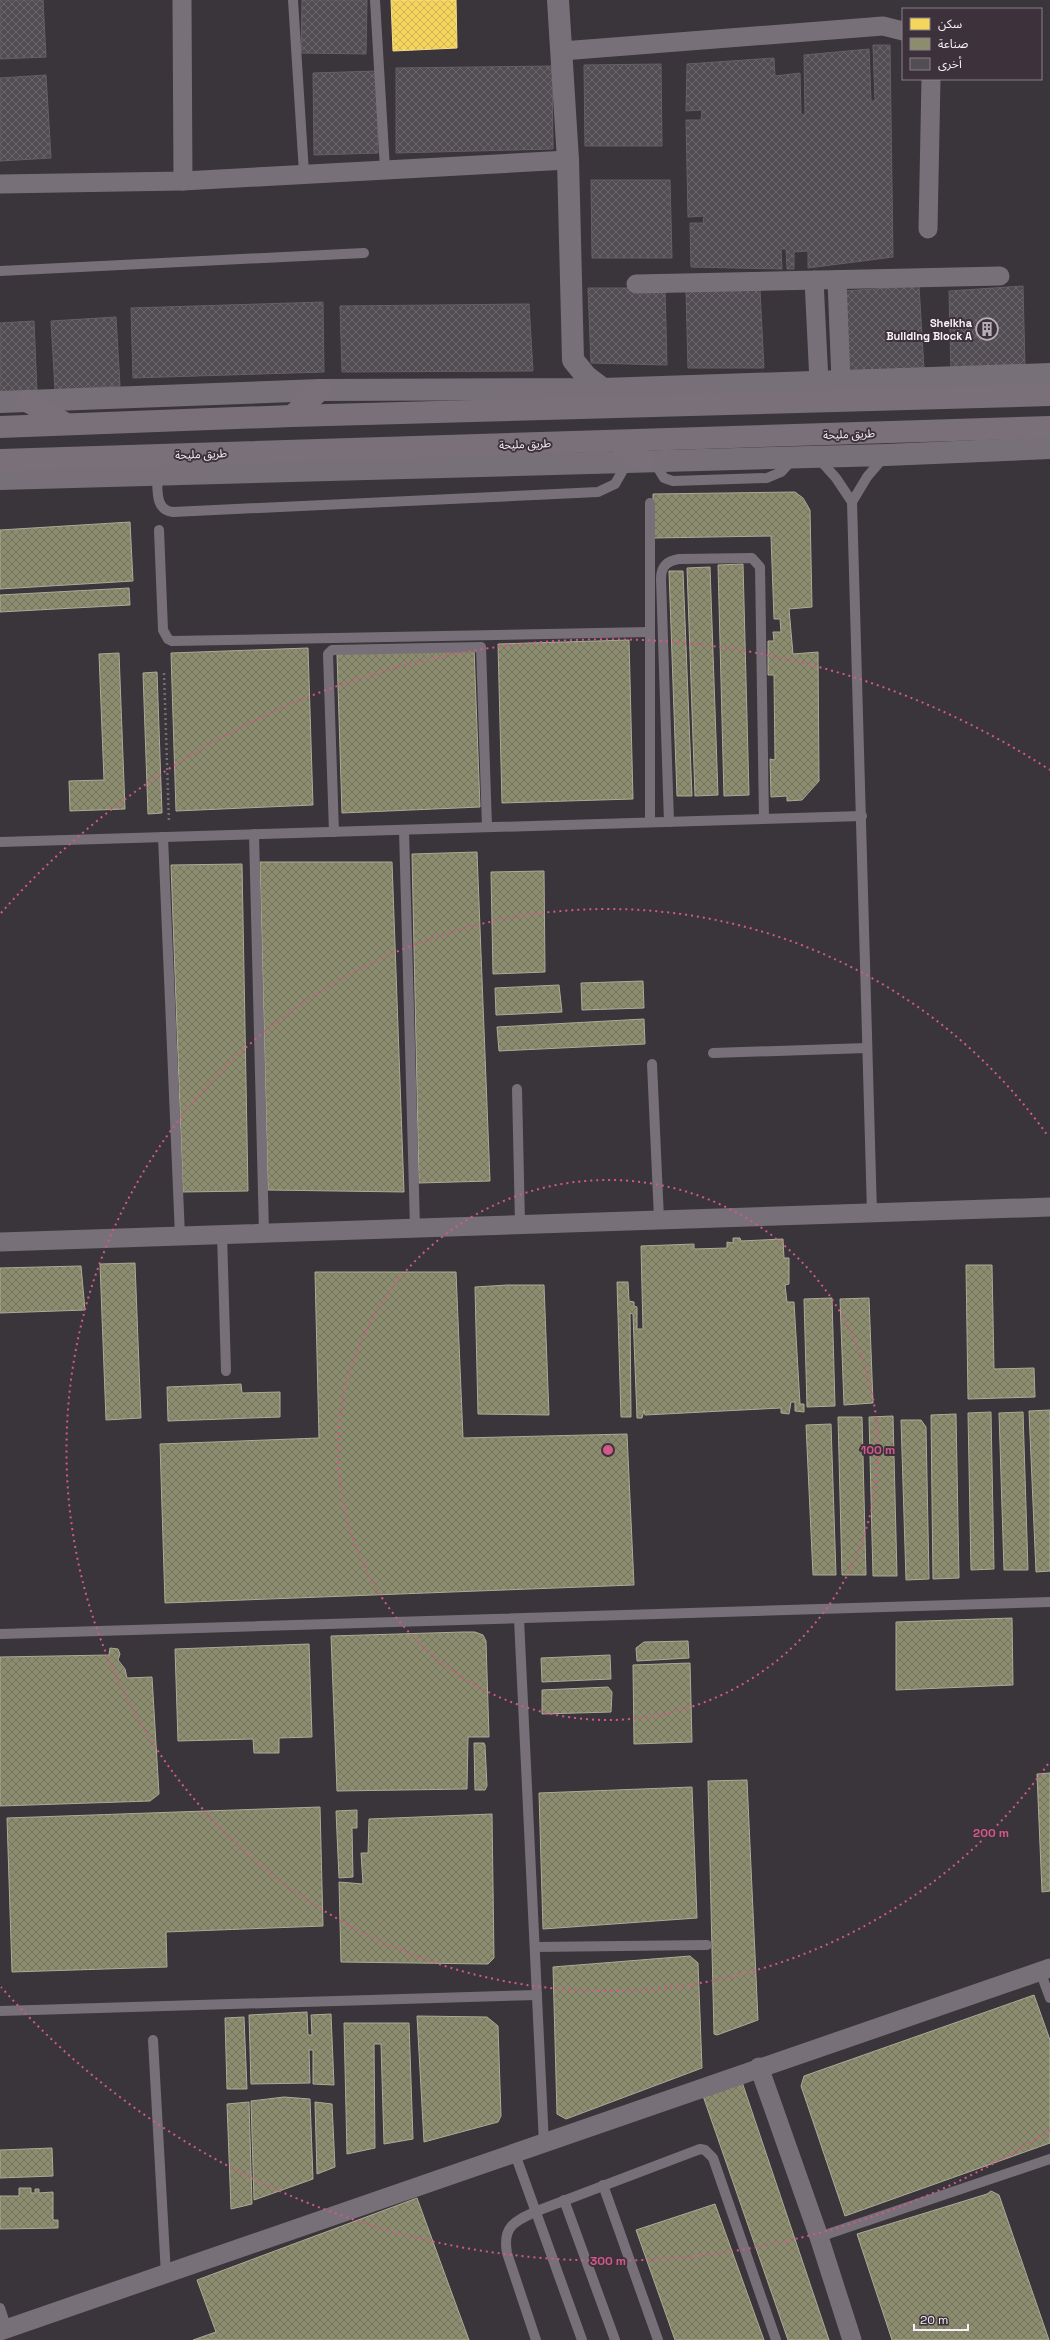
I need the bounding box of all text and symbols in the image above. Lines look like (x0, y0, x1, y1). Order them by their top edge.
legend (902, 8, 1042, 80)
text: سكن (938, 16, 962, 32)
text: صناعة (938, 36, 968, 52)
text: أخرى (938, 56, 962, 72)
place label: Sheikha Building Block A (886, 316, 973, 343)
building icon: Sheikha Building Block A (974, 316, 1000, 342)
street label: طريق مليحة (823, 426, 875, 442)
street label: طريق مليحة (499, 436, 551, 452)
street label: طريق مليحة (175, 446, 227, 462)
text: 100 m (861, 1442, 895, 1458)
centre of rings (601, 1443, 615, 1457)
text: 200 m (973, 1825, 1009, 1841)
text: 300 m (590, 2253, 626, 2269)
scale bar (914, 2306, 968, 2332)
text: 20 m (920, 2312, 948, 2328)

